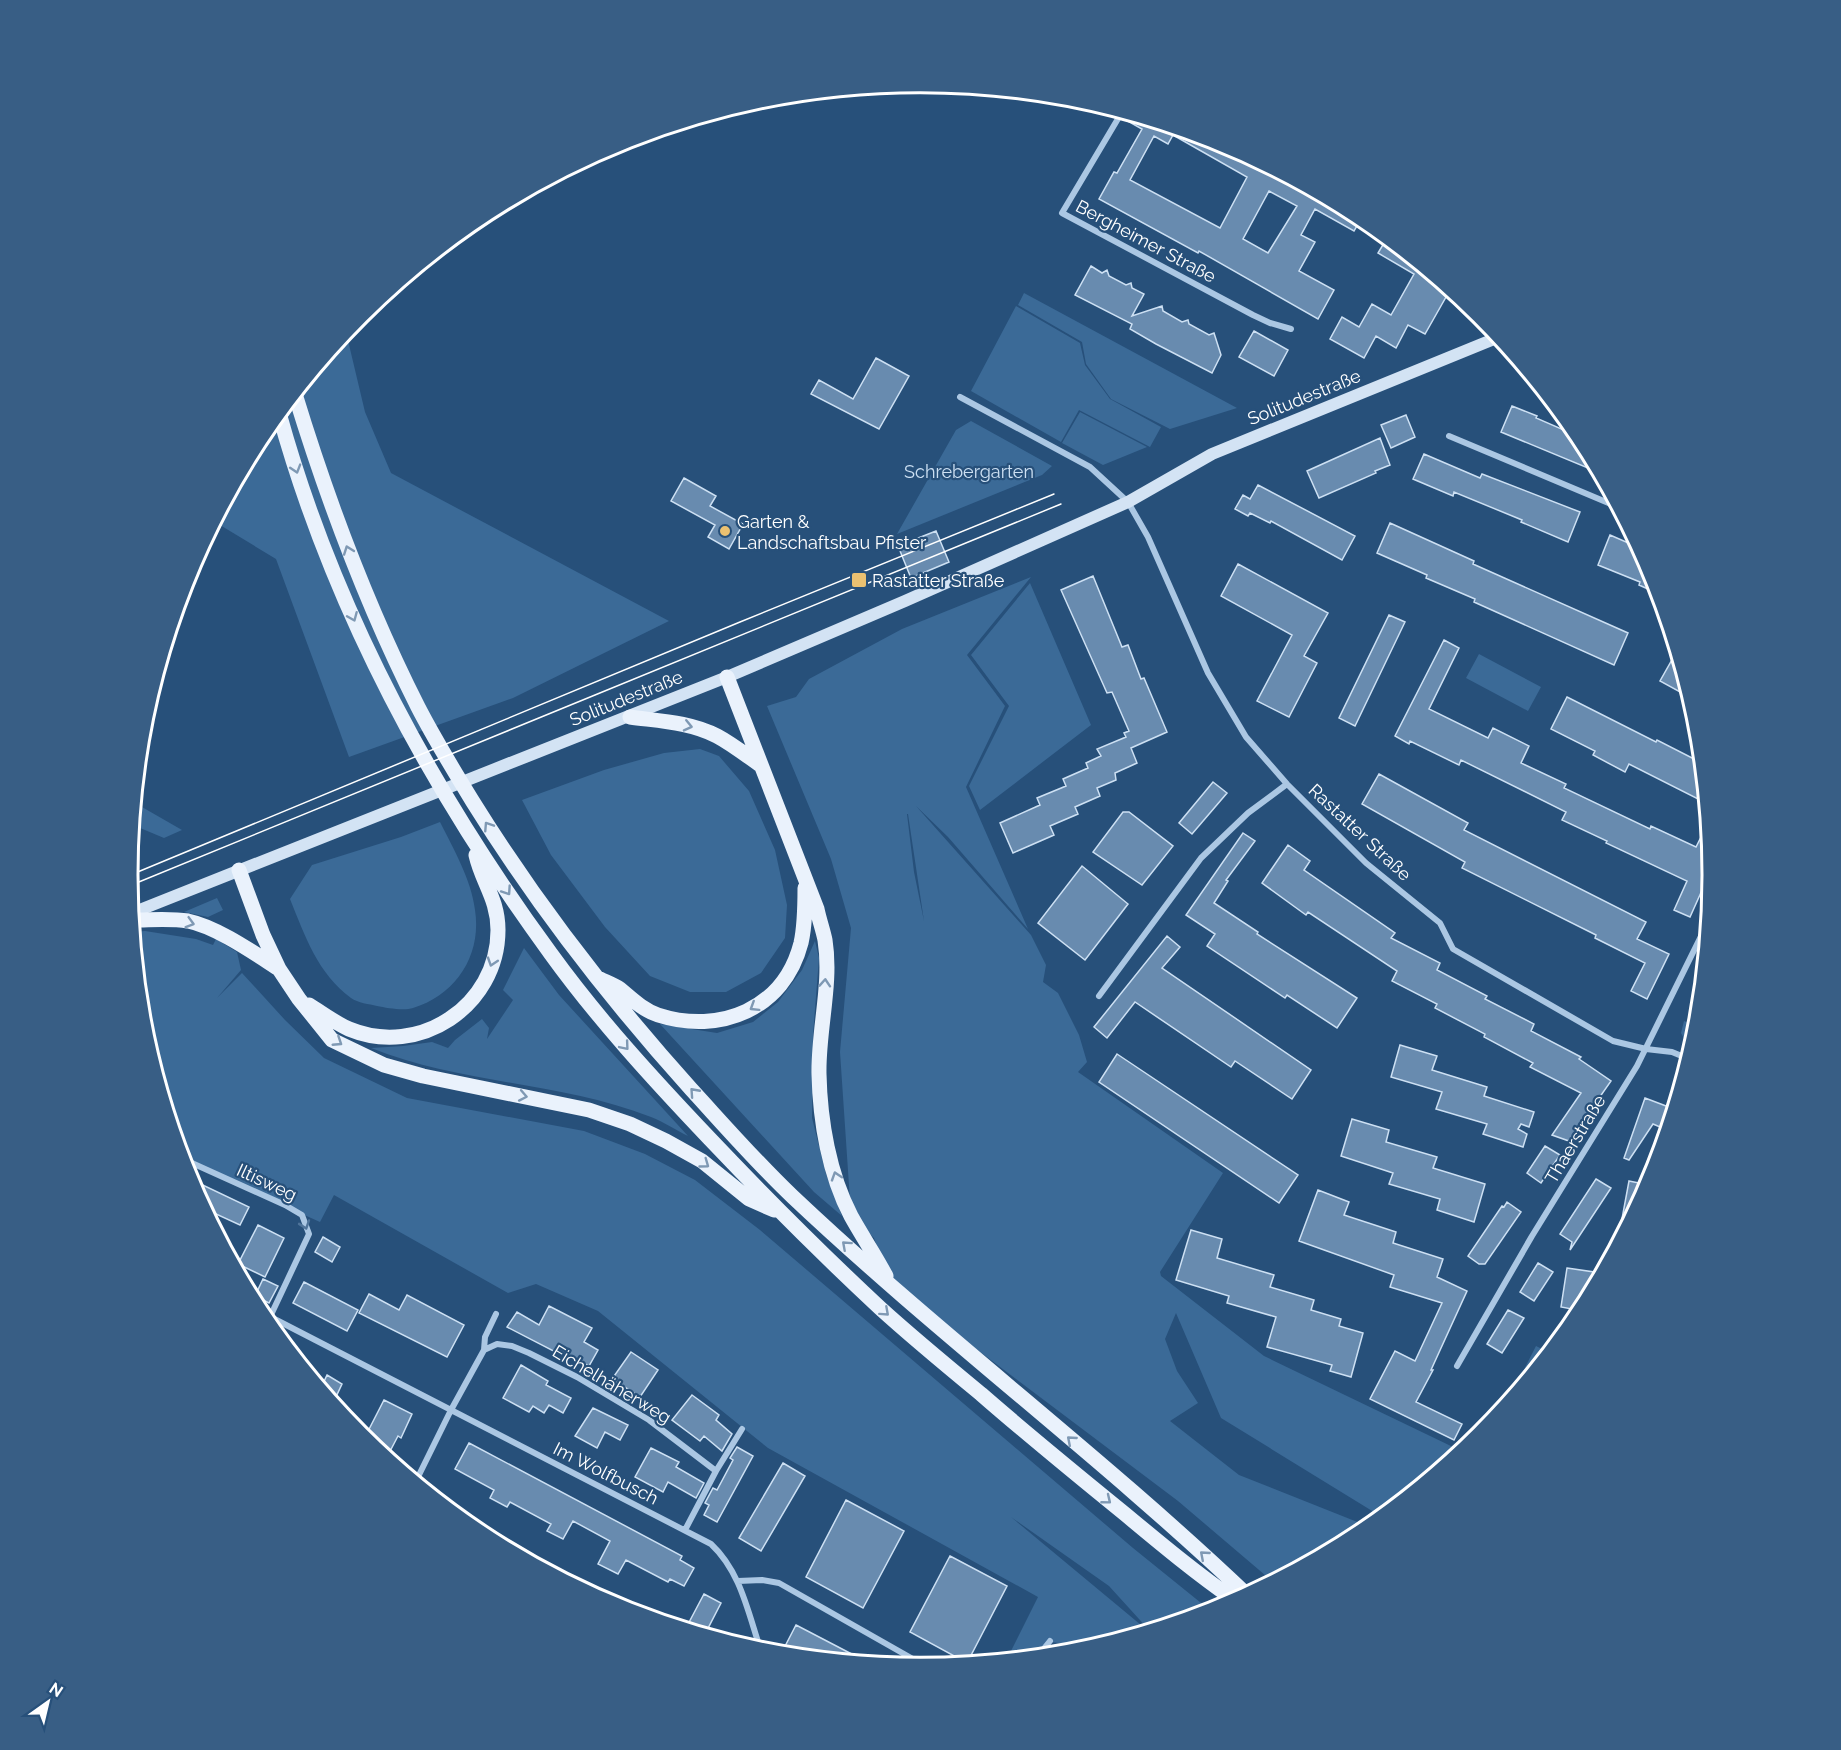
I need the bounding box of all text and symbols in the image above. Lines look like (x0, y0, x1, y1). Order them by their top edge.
street label: Bergheimer Straße (1072, 195, 1220, 287)
street label: Solitudestraße (1244, 365, 1364, 429)
park label: Schrebergarten (904, 461, 1034, 482)
one-way arrow (289, 463, 301, 474)
place label: Garten & Landschaftsbau Pfister (737, 511, 927, 553)
marker: Garten & Landschaftsbau Pfister (718, 524, 732, 538)
one-way arrow (342, 545, 355, 556)
place label: Rastatter Straße (872, 570, 1005, 591)
marker: Rastatter Straße (850, 571, 868, 589)
one-way arrow (346, 611, 358, 622)
street label: Solitudestraße (566, 666, 686, 730)
one-way arrow (682, 718, 692, 731)
street label: Rastatter Straße (1304, 779, 1416, 885)
one-way arrow (484, 822, 495, 833)
one-way arrow (500, 884, 511, 895)
one-way arrow (184, 916, 195, 928)
one-way arrow (487, 956, 499, 967)
one-way arrow (819, 978, 832, 987)
one-way arrow (750, 999, 760, 1011)
one-way arrow (331, 1035, 342, 1046)
one-way arrow (618, 1039, 629, 1050)
one-way arrow (690, 1088, 701, 1099)
one-way arrow (518, 1089, 528, 1102)
street label: Thaerstraße (1540, 1091, 1610, 1187)
one-way arrow (698, 1156, 709, 1167)
street label: Iltisweg (234, 1159, 300, 1205)
one-way arrow (831, 1171, 843, 1182)
one-way arrow (298, 1220, 310, 1230)
one-way arrow (843, 1241, 853, 1252)
one-way arrow (878, 1305, 889, 1316)
street label: Eichelhäherweg (549, 1340, 675, 1428)
one-way arrow (1067, 1436, 1078, 1447)
street label: Im Wolfbusch (550, 1438, 662, 1508)
one-way arrow (1100, 1492, 1111, 1503)
one-way arrow (1200, 1551, 1210, 1562)
north arrow (18, 1672, 78, 1732)
text: N (46, 1679, 66, 1701)

